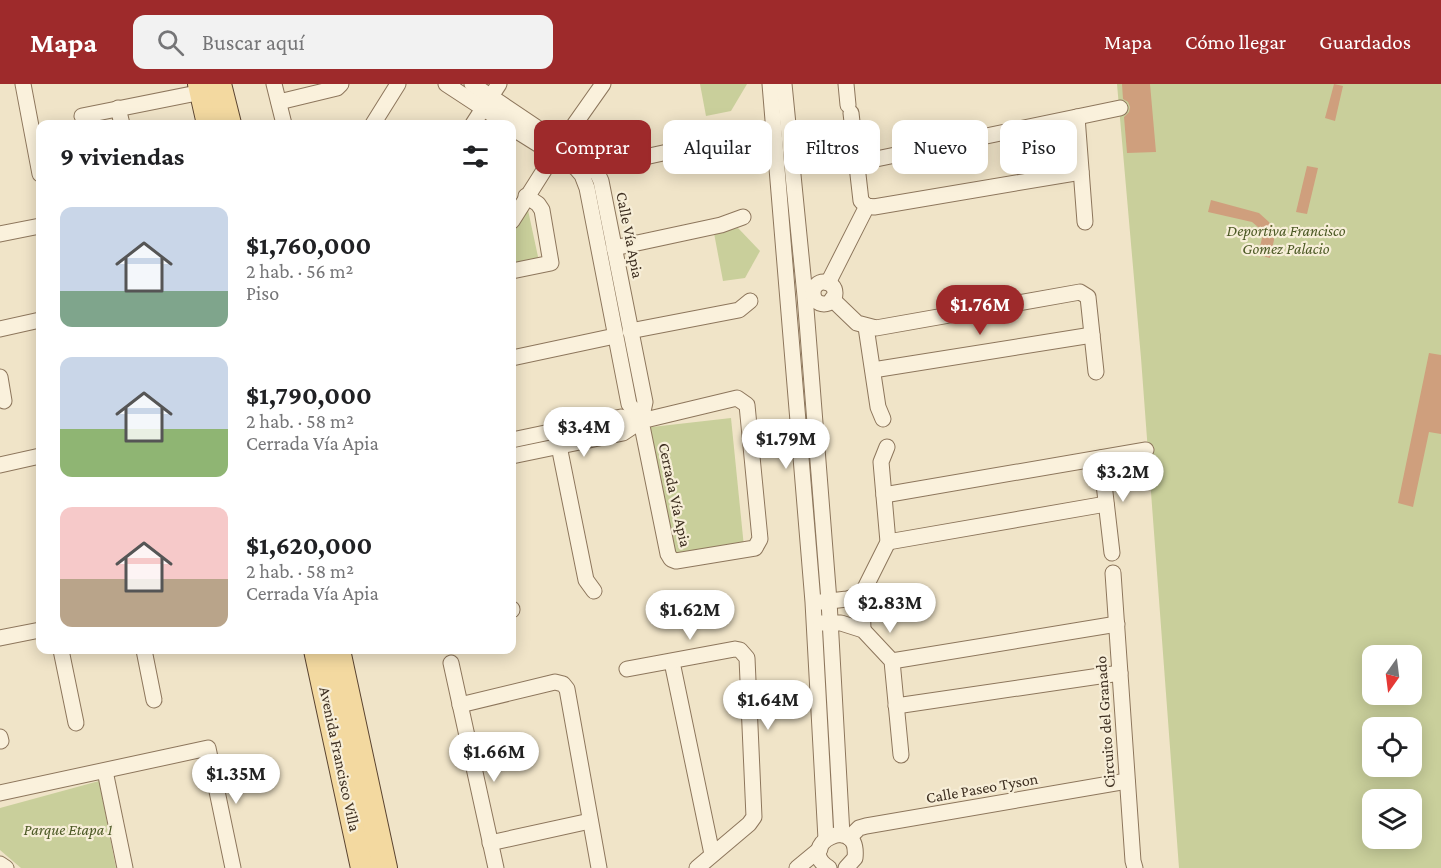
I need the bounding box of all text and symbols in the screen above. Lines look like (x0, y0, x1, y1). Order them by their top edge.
search box (133, 15, 553, 69)
icon: search (154, 26, 187, 59)
text: Mapa (30, 27, 97, 58)
text: Buscar aquí (202, 30, 305, 55)
text: Mapa (1104, 30, 1152, 54)
text: Cómo llegar (1185, 30, 1286, 54)
text: Guardados (1319, 30, 1411, 54)
chip: Comprar (534, 120, 651, 174)
chip: Alquilar (663, 120, 772, 174)
chip: Filtros (784, 120, 880, 174)
chip: Nuevo (892, 120, 988, 174)
chip: Piso (1000, 120, 1077, 174)
icon: filters (459, 140, 492, 173)
text: 9 viviendas (60, 142, 184, 171)
street label: Calle Vía Apia (612, 190, 647, 280)
park label: Deportiva Francisco Gomez Palacio (1227, 222, 1346, 257)
icon: home (108, 231, 180, 303)
text: $1,760,000 (246, 231, 371, 260)
text: 2 hab. · 56 m² (246, 260, 353, 282)
text: Piso (246, 282, 279, 304)
pin: $1.76M (931, 285, 1029, 336)
text: $1.76M (950, 293, 1010, 315)
icon: home (108, 381, 180, 453)
text: $1,790,000 (246, 381, 372, 410)
pin: $3.4M (542, 407, 626, 458)
text: 2 hab. · 58 m² (246, 410, 354, 432)
text: $3.4M (557, 415, 611, 437)
pin: $1.79M (737, 419, 835, 470)
text: $1.79M (756, 427, 816, 449)
text: Cerrada Vía Apia (246, 432, 379, 454)
street label: Cerrada Vía Apia (655, 441, 694, 550)
pin: $3.2M (1081, 452, 1165, 503)
text: $3.2M (1097, 460, 1149, 482)
icon: home (108, 531, 180, 603)
text: $1,620,000 (246, 531, 372, 560)
text: 2 hab. · 58 m² (246, 560, 354, 582)
text: Cerrada Vía Apia (246, 582, 379, 604)
pin: $2.83M (841, 583, 939, 634)
pin: $1.62M (641, 590, 739, 641)
text: $2.83M (858, 591, 922, 613)
text: $1.62M (660, 598, 720, 620)
north arrow (1362, 645, 1422, 705)
map controls (1362, 645, 1422, 849)
street label: Circuito del Granado (1092, 655, 1118, 789)
pin: $1.64M (719, 680, 817, 731)
street label: Avenida Francisco Villa (316, 685, 364, 833)
text: $1.64M (737, 688, 799, 710)
button: locate (1362, 717, 1422, 777)
pin: $1.66M (445, 732, 543, 783)
text: $1.66M (463, 740, 525, 762)
pin: $1.35M (187, 754, 285, 805)
text: $1.35M (206, 762, 266, 784)
street label: Calle Paseo Tyson (925, 770, 1040, 807)
button: layers (1362, 789, 1422, 849)
park label: Parque Etapa 1 (23, 821, 113, 839)

